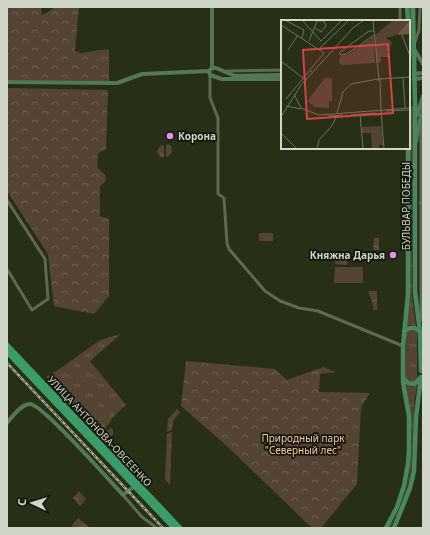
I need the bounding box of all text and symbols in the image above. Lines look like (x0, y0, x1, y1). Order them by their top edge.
inset map (281, 20, 410, 149)
place label: Корона (178, 129, 216, 143)
marker: Корона (165, 131, 175, 141)
street label: БУЛЬВАР ПОБЕДЫ (399, 162, 413, 250)
place label: Княжна Дарья (310, 248, 385, 262)
marker: Княжна Дарья (388, 250, 398, 260)
street label: УЛИЦА АНТОНОВА-ОВСЕЕНКО (45, 373, 155, 490)
park label: Природный парк "Северный лес" (261, 431, 345, 457)
north arrow (12, 483, 52, 523)
text: С (14, 498, 29, 506)

